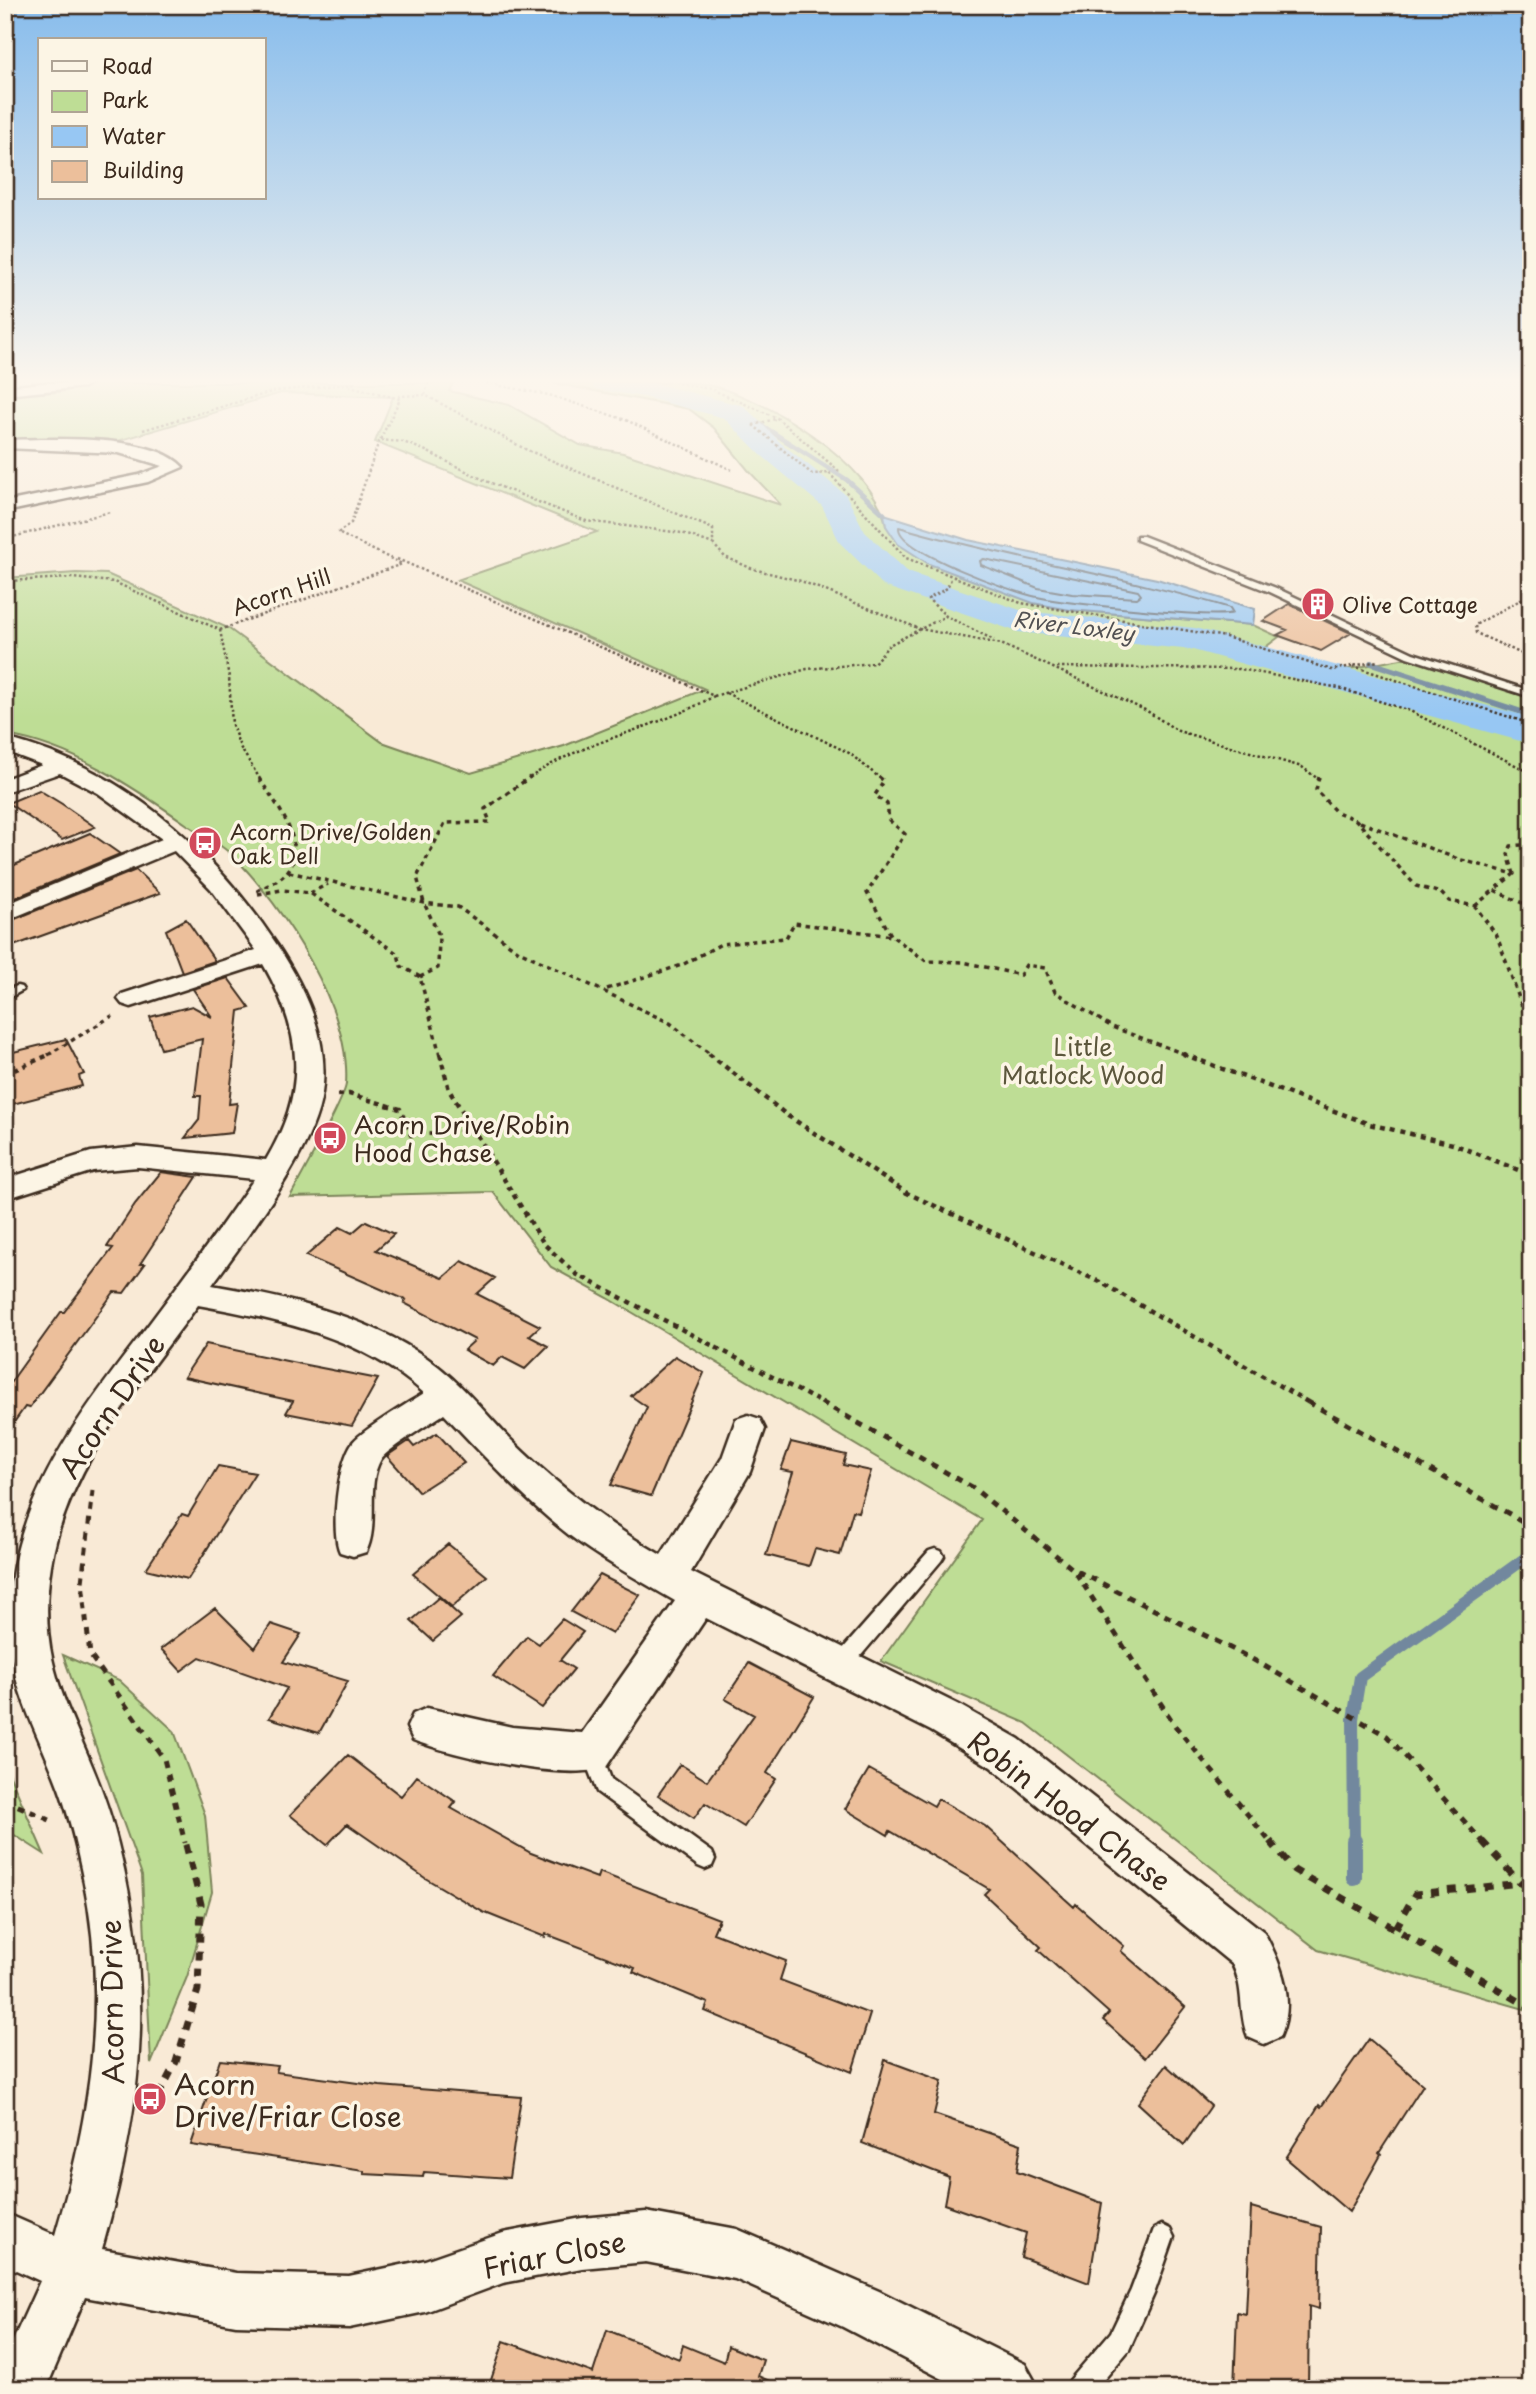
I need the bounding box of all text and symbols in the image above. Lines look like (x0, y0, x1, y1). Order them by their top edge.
legend (38, 38, 266, 200)
text: Road (102, 49, 153, 81)
text: Park (102, 83, 149, 115)
text: Water (102, 119, 166, 151)
text: Building (102, 153, 184, 185)
street label: Acorn Hill (227, 559, 335, 623)
building icon: Olive Cottage (1299, 585, 1337, 623)
place label: Olive Cottage (1342, 588, 1478, 620)
water label: River Loxley (1012, 602, 1138, 649)
place label: Acorn Drive/Golden Oak Dell (230, 815, 432, 871)
bus stop icon: Acorn Drive/Golden Oak Dell (186, 824, 224, 862)
park label: Little Matlock Wood (1002, 1028, 1164, 1092)
place label: Acorn Drive/Robin Hood Chase (354, 1106, 570, 1170)
bus stop icon: Acorn Drive/Robin Hood Chase (311, 1119, 349, 1157)
street label: Acorn Drive (47, 1326, 175, 1486)
street label: Robin Hood Chase (959, 1719, 1181, 1901)
street label: Acorn Drive (88, 1919, 134, 2085)
place label: Acorn Drive/Friar Close (174, 2062, 402, 2137)
bus stop icon: Acorn Drive/Friar Close (131, 2080, 169, 2118)
street label: Friar Close (479, 2219, 629, 2289)

